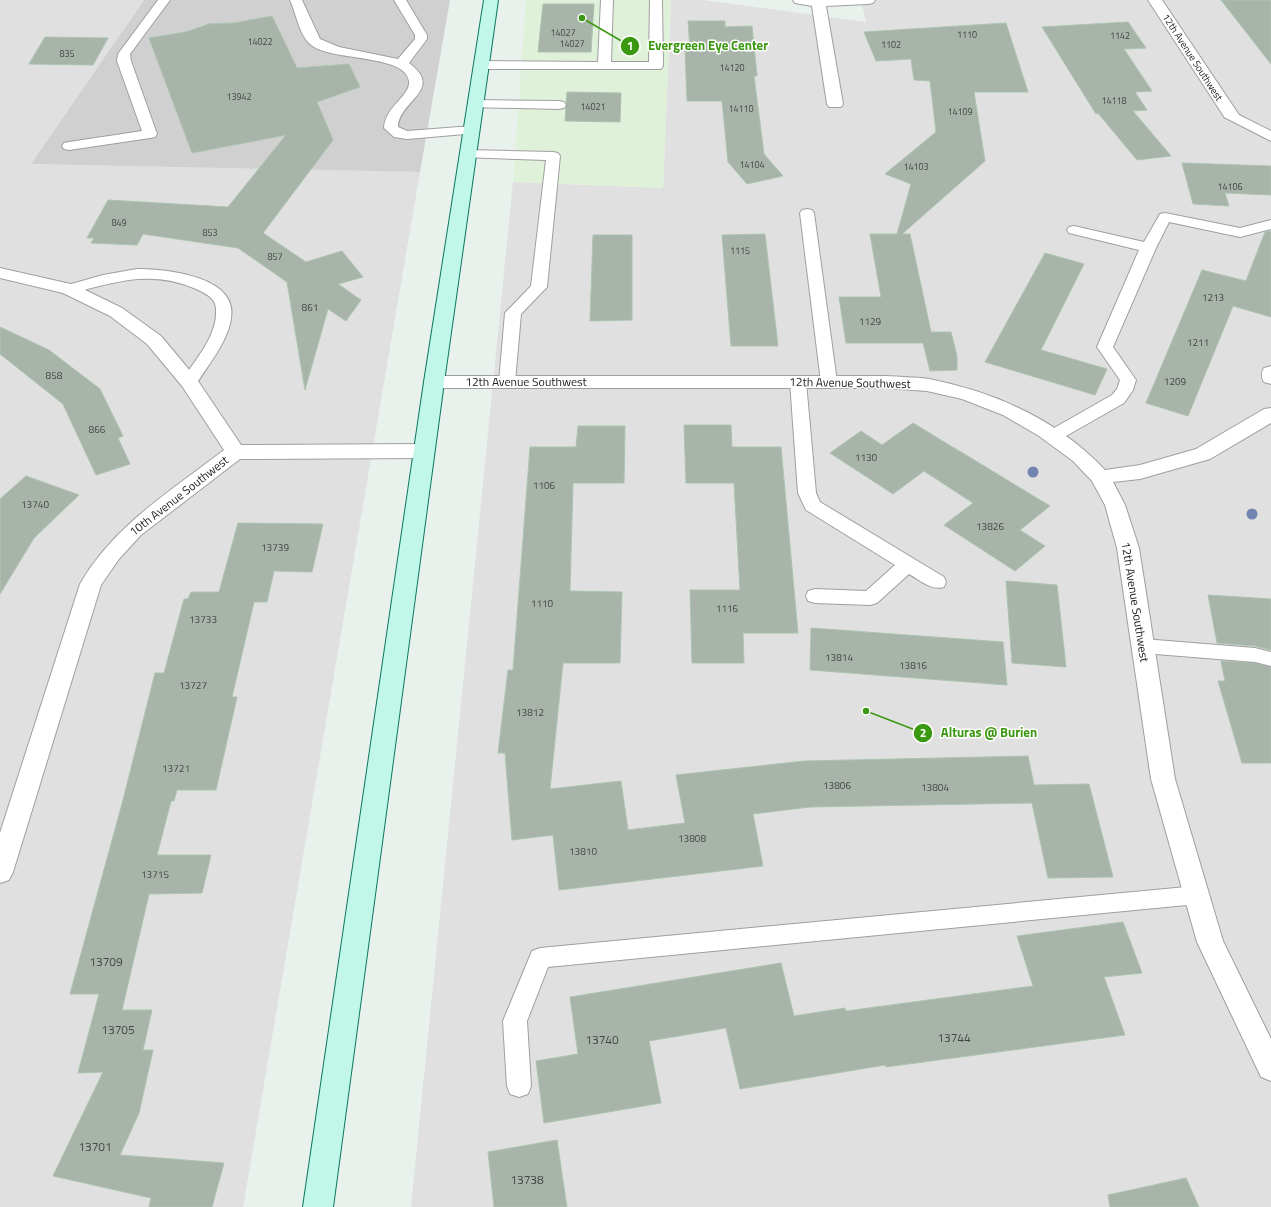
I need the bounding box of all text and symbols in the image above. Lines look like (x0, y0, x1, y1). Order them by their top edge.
street label: 12th Avenue Southwest (1159, 11, 1227, 104)
house number: 14027 (550, 26, 576, 39)
house number: 1110 (957, 28, 977, 41)
house number: 1142 (1110, 29, 1130, 42)
callout: Evergreen Eye Center (620, 33, 776, 58)
house number: 14022 (247, 35, 273, 48)
text: Evergreen Eye Center (648, 35, 768, 55)
text: 1 (627, 36, 633, 55)
house number: 14027 (559, 37, 585, 50)
house number: 1102 (881, 38, 901, 51)
house number: 835 (59, 47, 75, 60)
house number: 14120 (719, 61, 745, 74)
house number: 13942 (226, 90, 252, 103)
house number: 14118 (1101, 94, 1127, 107)
house number: 14021 (580, 100, 606, 113)
house number: 14110 (728, 102, 754, 115)
house number: 14109 (947, 105, 973, 118)
house number: 14104 (739, 158, 765, 171)
house number: 14103 (903, 160, 929, 173)
house number: 14106 (1217, 180, 1243, 193)
house number: 849 (111, 216, 127, 229)
house number: 853 (202, 226, 218, 239)
house number: 1115 (730, 244, 750, 257)
house number: 857 (267, 250, 283, 263)
house number: 1213 (1202, 290, 1224, 305)
house number: 861 (302, 300, 318, 315)
house number: 1129 (859, 314, 882, 329)
house number: 1211 (1187, 335, 1209, 350)
house number: 858 (46, 368, 63, 383)
street label: 12th Avenue Southwest (465, 372, 588, 391)
street label: 12th Avenue Southwest (789, 372, 912, 393)
house number: 1209 (1164, 374, 1187, 389)
house number: 866 (89, 422, 106, 437)
street label: 10th Avenue Southwest (125, 450, 233, 541)
house number: 1130 (855, 450, 878, 465)
house number: 1106 (533, 478, 556, 493)
house number: 13740 (21, 497, 49, 512)
house number: 13826 (976, 519, 1004, 534)
house number: 13739 (261, 540, 289, 555)
street label: 12th Avenue Southwest (1117, 540, 1155, 664)
house number: 1110 (531, 596, 554, 611)
house number: 1116 (716, 601, 739, 616)
house number: 13733 (189, 612, 217, 627)
house number: 13814 (825, 650, 853, 665)
house number: 13816 (899, 658, 927, 673)
house number: 13727 (179, 678, 207, 693)
house number: 13812 (516, 705, 544, 720)
callout: Alturas @ Burien (913, 720, 1045, 745)
text: Alturas @ Burien (941, 722, 1037, 742)
text: 2 (920, 723, 926, 742)
house number: 13721 (162, 761, 190, 776)
house number: 13806 (823, 778, 851, 793)
house number: 13804 (921, 780, 949, 795)
house number: 13808 (678, 831, 706, 846)
house number: 13810 (569, 844, 597, 859)
house number: 13715 (141, 867, 169, 882)
house number: 13709 (89, 952, 123, 971)
house number: 13705 (101, 1020, 135, 1039)
house number: 13744 (937, 1028, 971, 1047)
house number: 13740 (585, 1030, 619, 1049)
house number: 13701 (78, 1137, 112, 1156)
house number: 13738 (510, 1170, 544, 1189)

